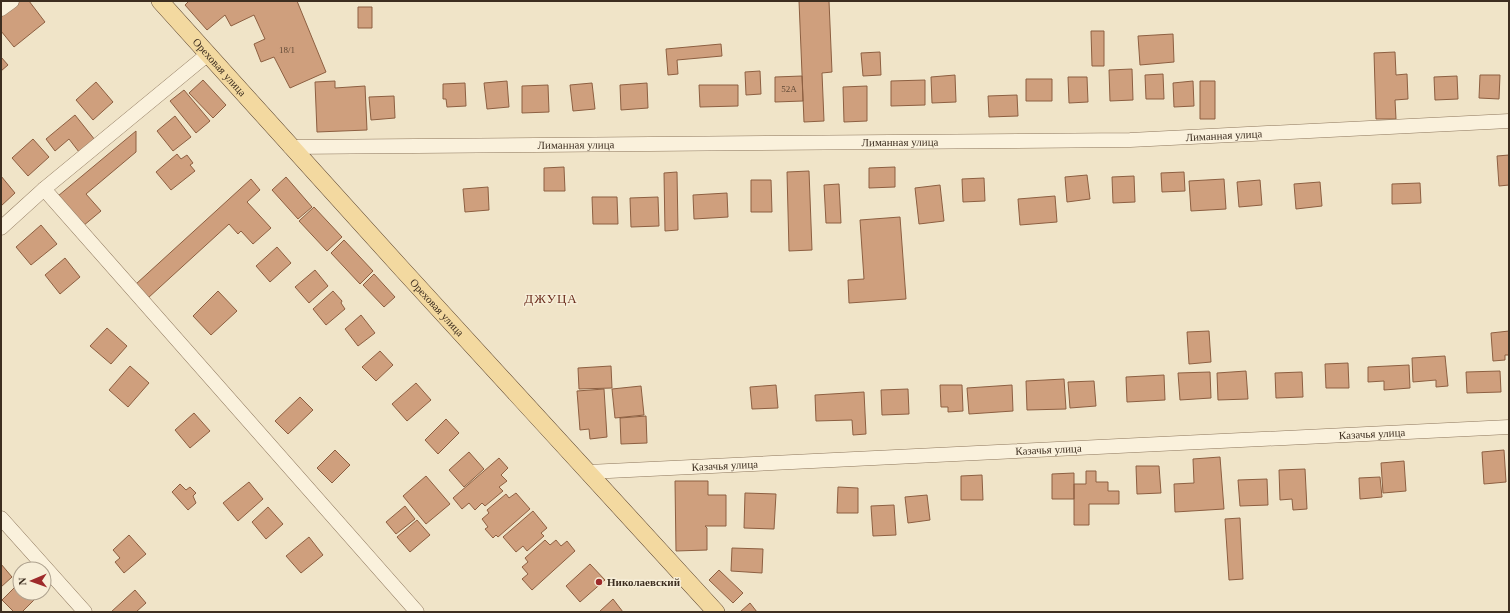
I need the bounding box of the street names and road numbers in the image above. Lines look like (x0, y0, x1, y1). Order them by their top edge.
street label: Ореховая улица (190, 36, 249, 99)
street label: Лиманная улица (1185, 127, 1263, 143)
street label: Лиманная улица (862, 136, 939, 148)
street label: Лиманная улица (538, 138, 615, 151)
street label: Ореховая улица (408, 276, 466, 339)
street label: Казачья улица (1339, 426, 1406, 441)
street label: Казачья улица (1015, 442, 1082, 457)
street label: Казачья улица (691, 458, 758, 473)

